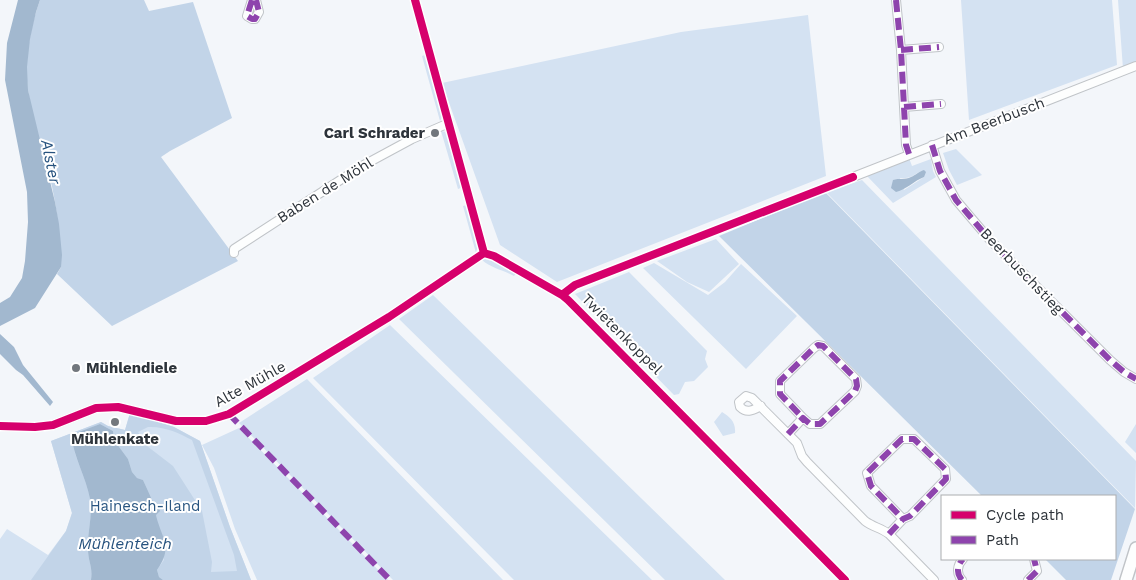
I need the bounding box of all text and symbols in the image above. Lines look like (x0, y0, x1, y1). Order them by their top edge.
street label: Am Beerbusch (941, 93, 1047, 149)
place label: Carl Schrader (324, 124, 426, 142)
marker: Carl Schrader (429, 127, 441, 139)
water label: Alster (37, 137, 65, 187)
street label: Baben de Möhl (274, 153, 377, 227)
street label: Beerbuschstieg (977, 224, 1067, 318)
street label: Twietenkoppel (578, 290, 666, 378)
street label: Alte Mühle (211, 357, 289, 411)
place label: Mühlendiele (86, 359, 177, 377)
marker: Mühlendiele (70, 362, 82, 374)
marker: Mühlenkate (109, 416, 121, 428)
place label: Mühlenkate (71, 430, 159, 448)
legend (941, 495, 1116, 560)
park label: Hainesch-Iland (90, 497, 200, 515)
text: Cycle path (986, 506, 1064, 524)
text: Path (986, 531, 1019, 549)
water label: Mühlenteich (78, 534, 172, 553)

